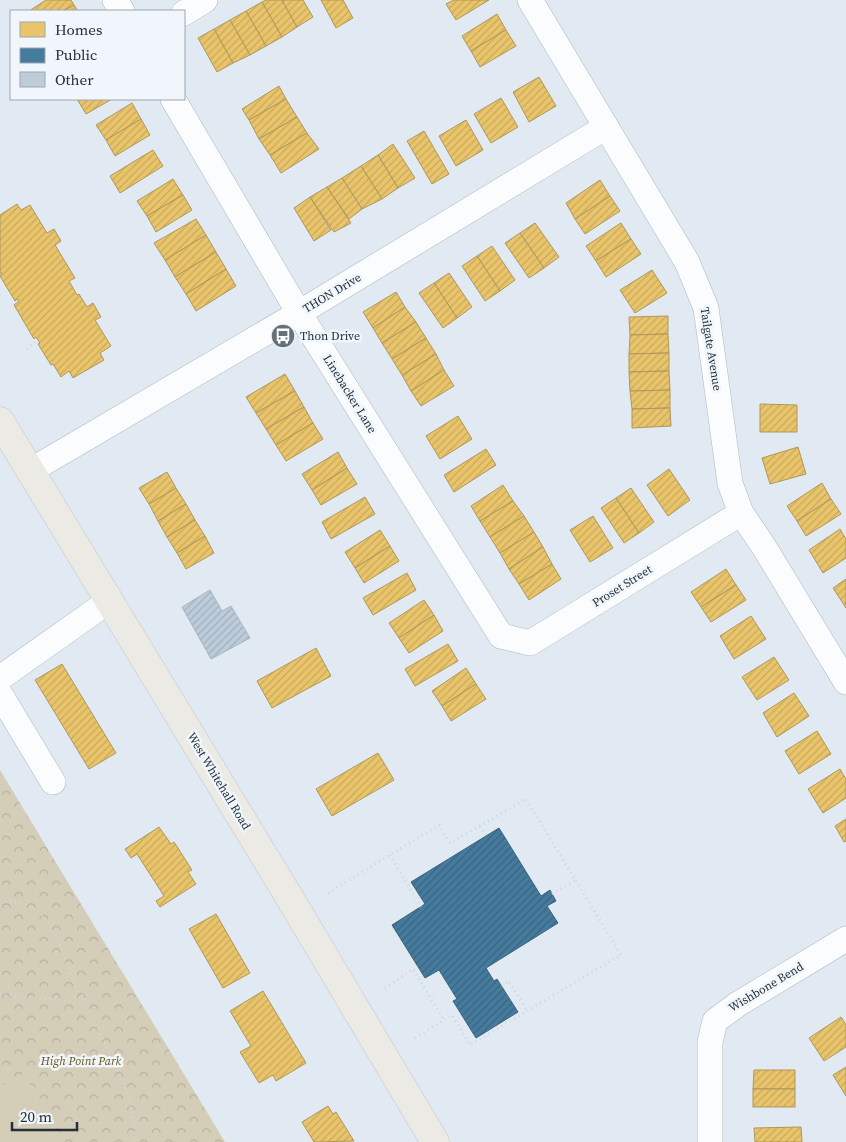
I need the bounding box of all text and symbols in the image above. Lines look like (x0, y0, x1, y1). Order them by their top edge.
legend (10, 10, 185, 100)
text: Homes (55, 19, 102, 40)
text: Public (55, 44, 97, 65)
text: Other (55, 69, 94, 90)
street label: THON Drive (300, 269, 364, 317)
street label: Tailgate Avenue (697, 306, 725, 392)
bus stop icon: Thon Drive (270, 323, 296, 349)
place label: Thon Drive (300, 328, 360, 344)
street label: Linebacker Lane (319, 352, 381, 436)
street label: Proset Street (589, 561, 655, 611)
street label: West Whitehall Road (184, 729, 255, 833)
street label: Wishbone Bend (726, 958, 807, 1016)
park label: High Point Park (40, 1053, 122, 1069)
scale bar (12, 1100, 78, 1132)
text: 20 m (20, 1106, 52, 1127)

